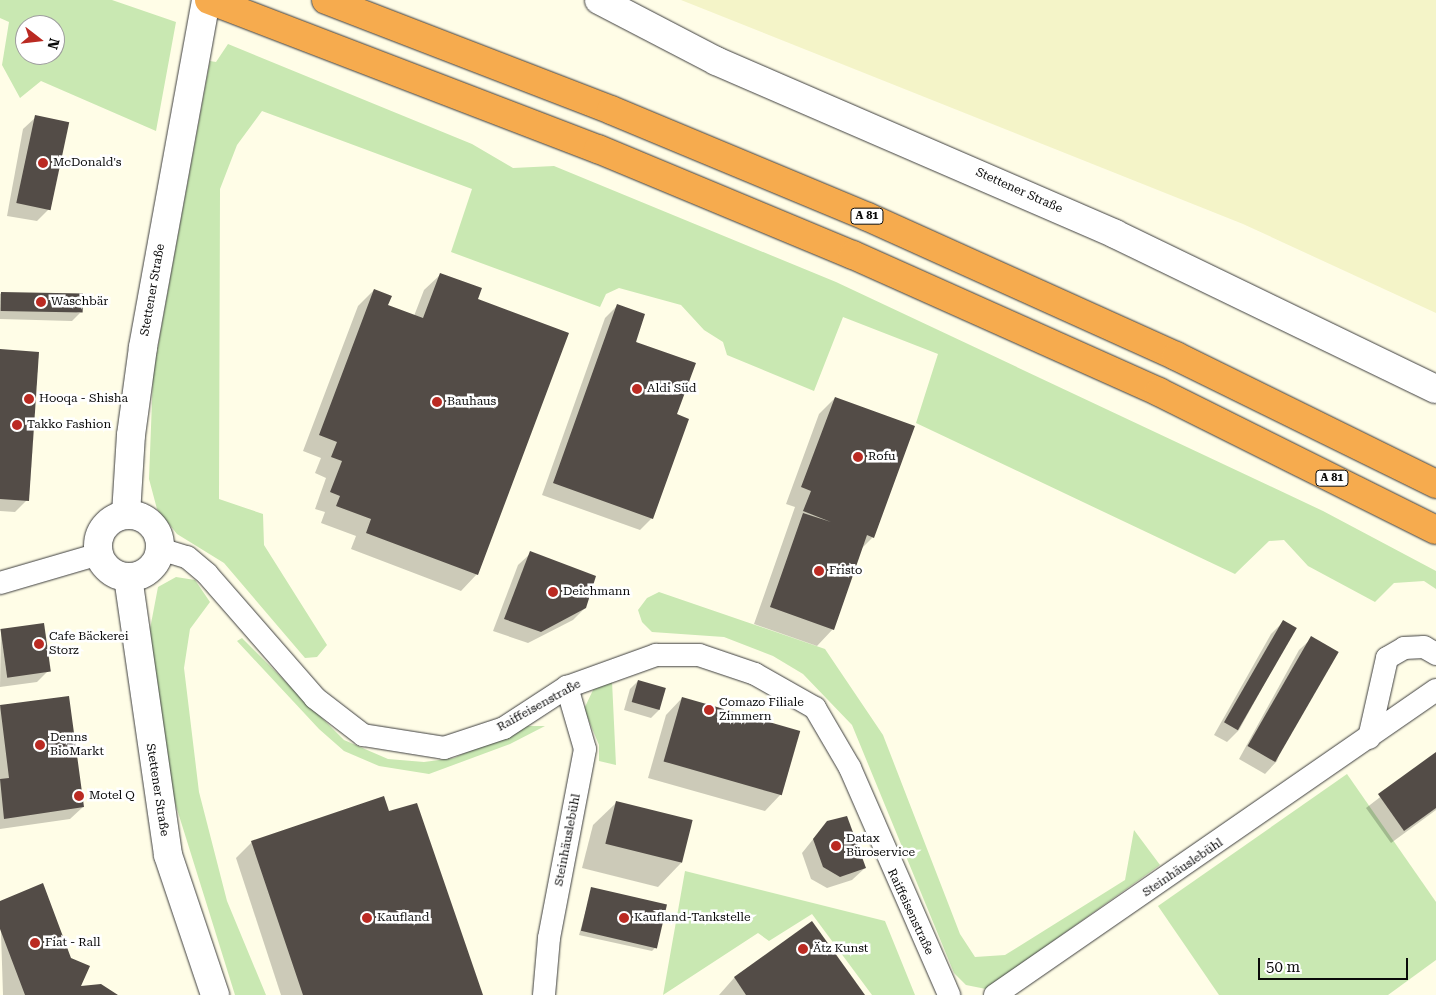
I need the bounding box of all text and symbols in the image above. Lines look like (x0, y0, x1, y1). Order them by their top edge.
north arrow (15, 15, 65, 65)
text: N (44, 36, 63, 51)
place label: McDonald's (53, 156, 121, 170)
marker: McDonald's (37, 157, 49, 169)
street label: Stettener Straße (973, 165, 1065, 217)
road number: A 81 (850, 208, 884, 225)
street label: Stettener Straße (138, 243, 168, 337)
place label: Waschbär (51, 295, 108, 309)
marker: Waschbär (35, 296, 47, 308)
place label: Aldi Süd (647, 382, 696, 396)
marker: Aldi Süd (631, 383, 643, 395)
place label: Hooqa - Shisha (39, 392, 128, 406)
marker: Hooqa - Shisha (23, 393, 35, 405)
place label: Bauhaus (447, 395, 496, 409)
marker: Bauhaus (431, 396, 443, 408)
place label: Takko Fashion (27, 418, 111, 432)
marker: Takko Fashion (11, 419, 23, 431)
place label: Rofu (868, 450, 896, 464)
marker: Rofu (852, 451, 864, 463)
road number: A 81 (1314, 469, 1350, 486)
place label: Fristo (829, 564, 862, 578)
marker: Fristo (813, 565, 825, 577)
place label: Deichmann (563, 585, 630, 599)
marker: Deichmann (547, 586, 559, 598)
place label: Cafe Bäckerei Storz (49, 630, 128, 658)
marker: Cafe Bäckerei Storz (33, 638, 45, 650)
street label: Raiffeisenstraße (495, 677, 583, 735)
place label: Comazo Filiale Zimmern (719, 696, 804, 724)
marker: Comazo Filiale Zimmern (703, 704, 715, 716)
place label: Denns BioMarkt (50, 731, 104, 759)
marker: Denns BioMarkt (34, 739, 46, 751)
street label: Stettener Straße (143, 743, 171, 837)
place label: Motel Q (89, 789, 135, 803)
marker: Motel Q (73, 790, 85, 802)
street label: Steinhäuslebühl (552, 793, 584, 887)
place label: Datax Büroservice (846, 832, 915, 860)
street label: Steinhäuslebühl (1140, 836, 1226, 900)
marker: Datax Büroservice (830, 840, 842, 852)
street label: Raiffeisenstraße (884, 867, 936, 957)
place label: Kaufland (377, 911, 429, 925)
place label: Kaufland-Tankstelle (634, 911, 751, 925)
marker: Kaufland (361, 912, 373, 924)
marker: Kaufland-Tankstelle (618, 912, 630, 924)
place label: Fiat - Rall (45, 936, 100, 950)
marker: Fiat - Rall (29, 937, 41, 949)
place label: Ätz Kunst (813, 942, 868, 956)
marker: Ätz Kunst (797, 943, 809, 955)
scale bar (1261, 948, 1411, 980)
text: 50 m (1266, 958, 1300, 976)

